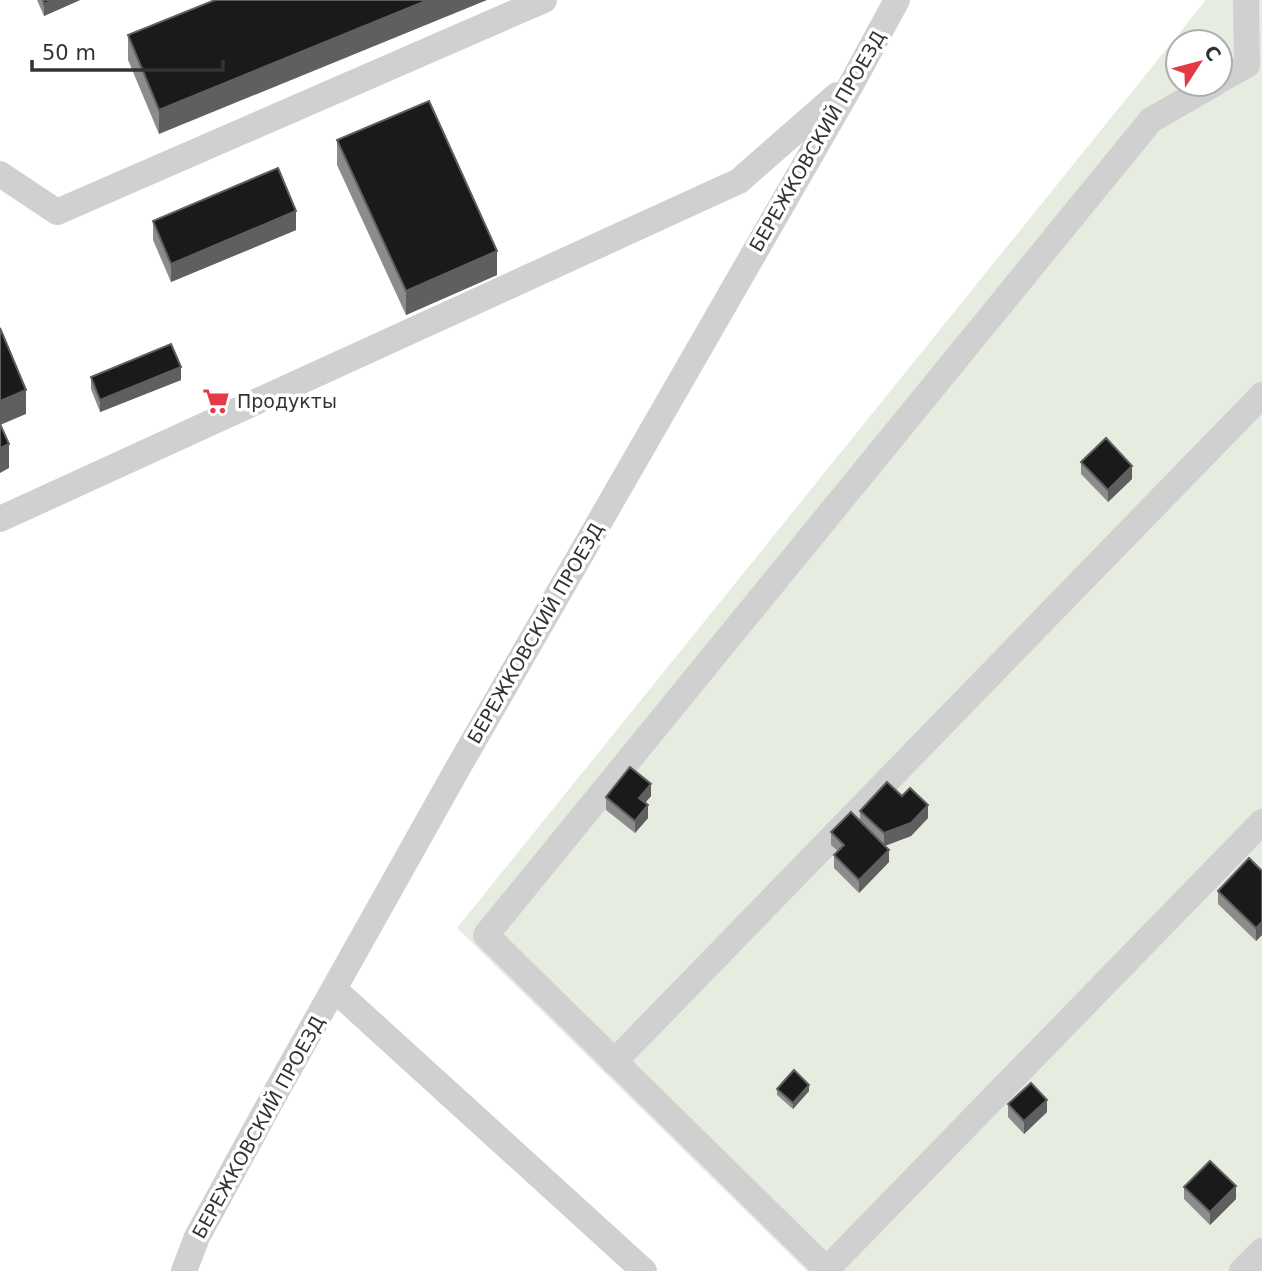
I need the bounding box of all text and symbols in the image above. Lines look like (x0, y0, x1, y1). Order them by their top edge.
street label: БЕРЕЖКОВСКИЙ ПРОЕЗД (745, 27, 889, 255)
scale bar (32, 28, 222, 72)
north arrow (1164, 28, 1234, 98)
text: 50 m (42, 41, 96, 65)
text: С (1200, 41, 1226, 65)
supermarket icon: Продукты (201, 386, 231, 416)
place label: Продукты (237, 390, 337, 412)
street label: БЕРЕЖКОВСКИЙ ПРОЕЗД (463, 519, 607, 747)
street label: БЕРЕЖКОВСКИЙ ПРОЕЗД (187, 1012, 329, 1242)

